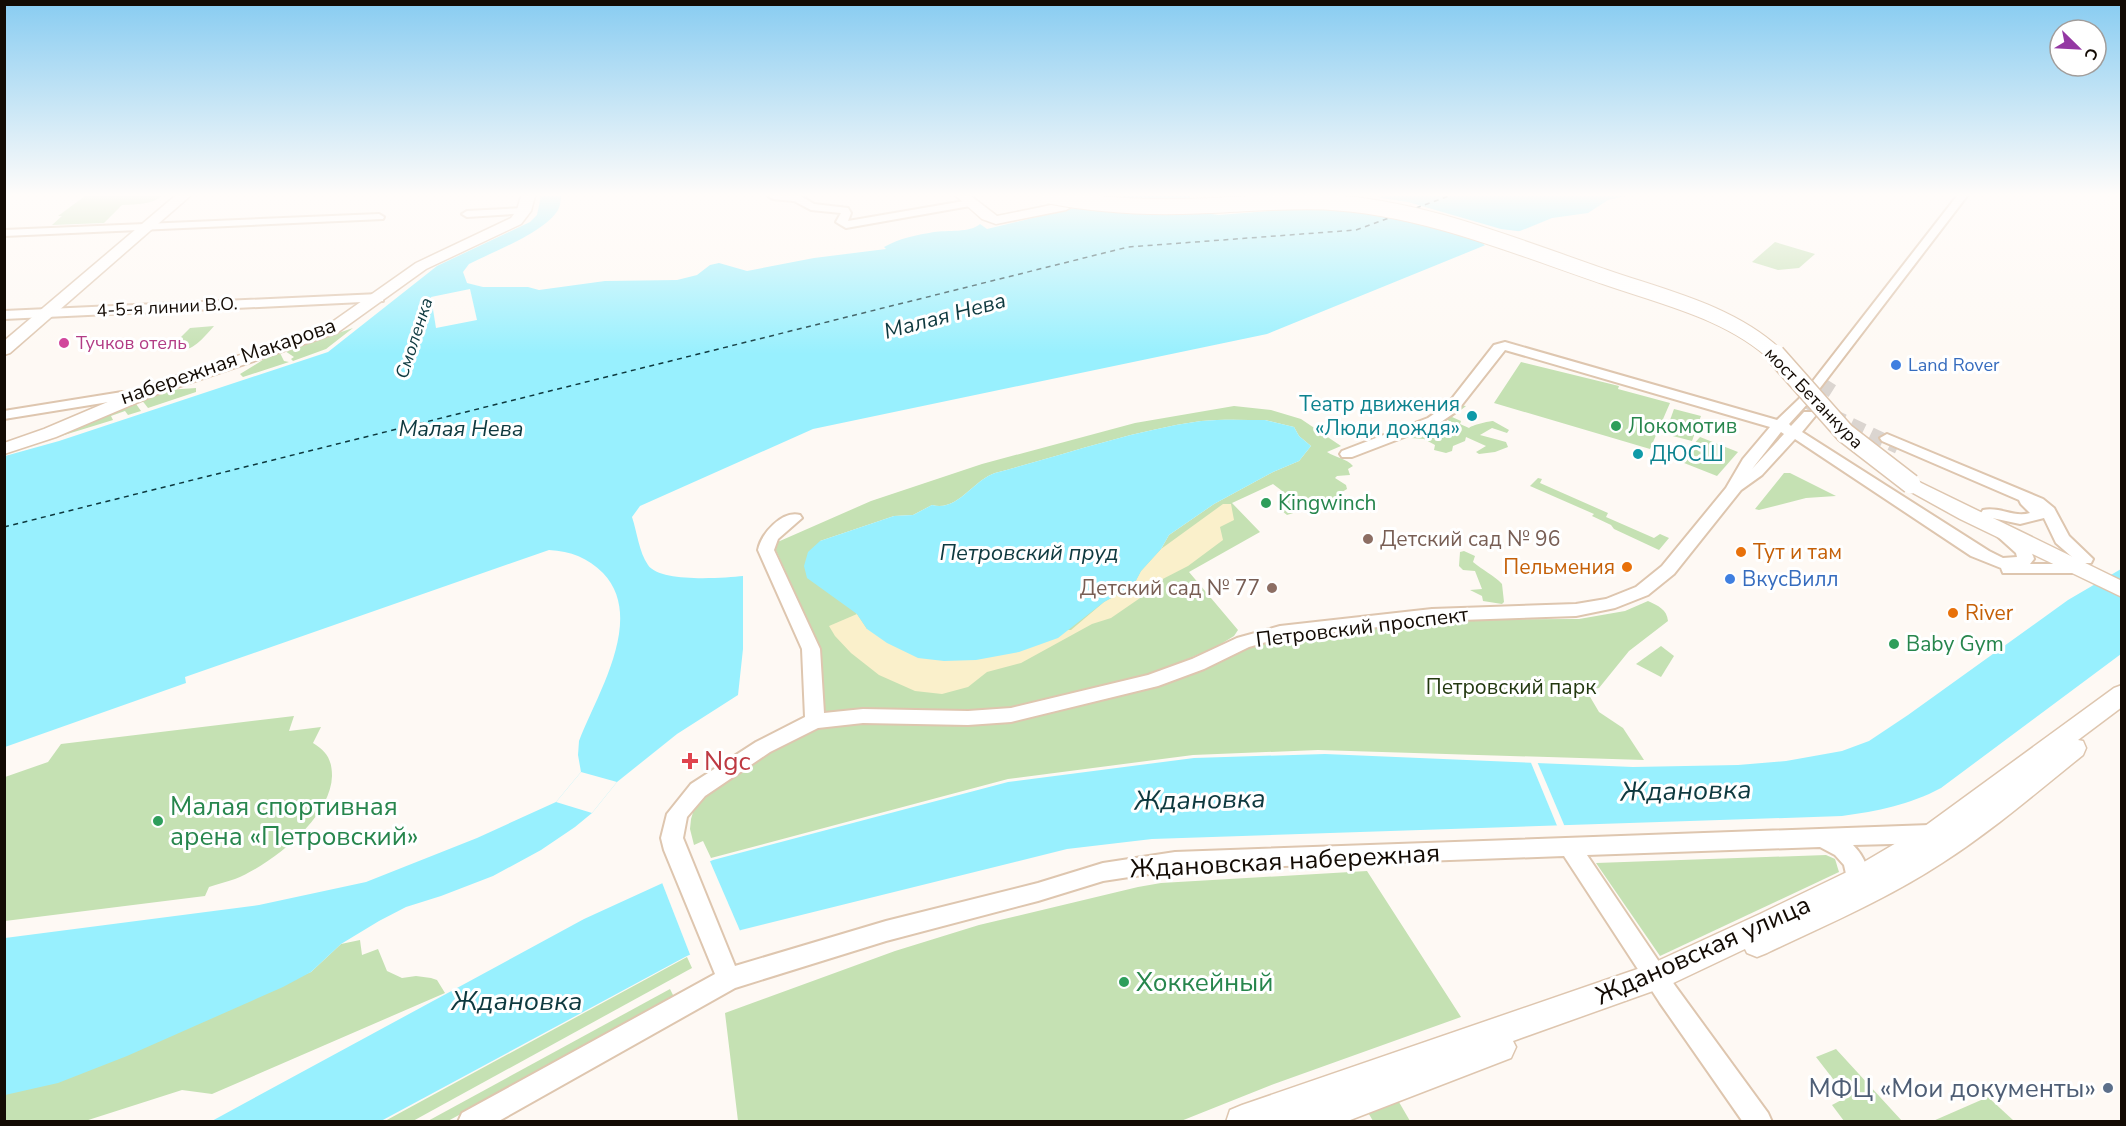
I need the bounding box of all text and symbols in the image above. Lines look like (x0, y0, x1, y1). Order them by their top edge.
north arrow (2048, 18, 2108, 78)
text: С (2078, 44, 2103, 63)
water label: Малая Нева (881, 285, 1009, 347)
street label: 4-5-я линии В.О. (96, 291, 238, 323)
water label: Смоленка (390, 294, 438, 382)
street label: набережная Макарова (116, 311, 340, 411)
place label: Тучков отель (76, 331, 187, 355)
marker: Тучков отель (57, 336, 71, 350)
street label: мост Бетанкура (1759, 342, 1869, 454)
place label: Land Rover (1908, 353, 2000, 377)
marker: Land Rover (1889, 358, 1903, 372)
place label: Театр движения «Люди дождя» (1299, 390, 1460, 442)
marker: Театр движения «Люди дождя» (1465, 409, 1479, 423)
place label: Локомотив (1628, 412, 1737, 440)
water label: Малая Нева (398, 414, 524, 444)
marker: Локомотив (1609, 419, 1623, 433)
place label: ДЮСШ (1650, 440, 1724, 468)
marker: ДЮСШ (1631, 447, 1645, 461)
place label: Kingwinch (1278, 489, 1376, 517)
marker: Kingwinch (1259, 496, 1273, 510)
place label: Детский сад № 96 (1380, 525, 1560, 553)
marker: Детский сад № 96 (1361, 532, 1375, 546)
water label: Петровский пруд (939, 538, 1119, 568)
place label: Тут и там (1753, 538, 1842, 566)
marker: Тут и там (1734, 545, 1748, 559)
place label: Пельмения (1503, 553, 1615, 581)
marker: Пельмения (1620, 560, 1634, 574)
place label: ВкусВилл (1742, 565, 1839, 593)
marker: ВкусВилл (1723, 572, 1737, 586)
place label: Детский сад № 77 (1080, 574, 1260, 602)
marker: Детский сад № 77 (1265, 581, 1279, 595)
place label: River (1965, 599, 2014, 627)
street label: Петровский проспект (1254, 600, 1471, 654)
marker: River (1946, 606, 1960, 620)
place label: Baby Gym (1906, 630, 2004, 658)
marker: Baby Gym (1887, 637, 1901, 651)
park label: Петровский парк (1426, 673, 1597, 701)
place label: Ngc (704, 744, 751, 779)
marker: Ngc (681, 752, 699, 770)
water label: Ждановка (1619, 771, 1752, 811)
water label: Ждановка (1133, 780, 1266, 820)
place label: Малая спортивная арена «Петровский» (170, 789, 418, 854)
marker: Малая спортивная арена «Петровский» (151, 814, 165, 828)
street label: Ждановская набережная (1129, 835, 1441, 887)
street label: Ждановская улица (1590, 887, 1816, 1013)
place label: Хоккейный (1136, 965, 1274, 1000)
marker: Хоккейный (1117, 975, 1131, 989)
water label: Ждановка (450, 983, 583, 1020)
place label: МФЦ «Мои документы» (1808, 1071, 2096, 1106)
marker: МФЦ «Мои документы» (2101, 1081, 2115, 1095)

